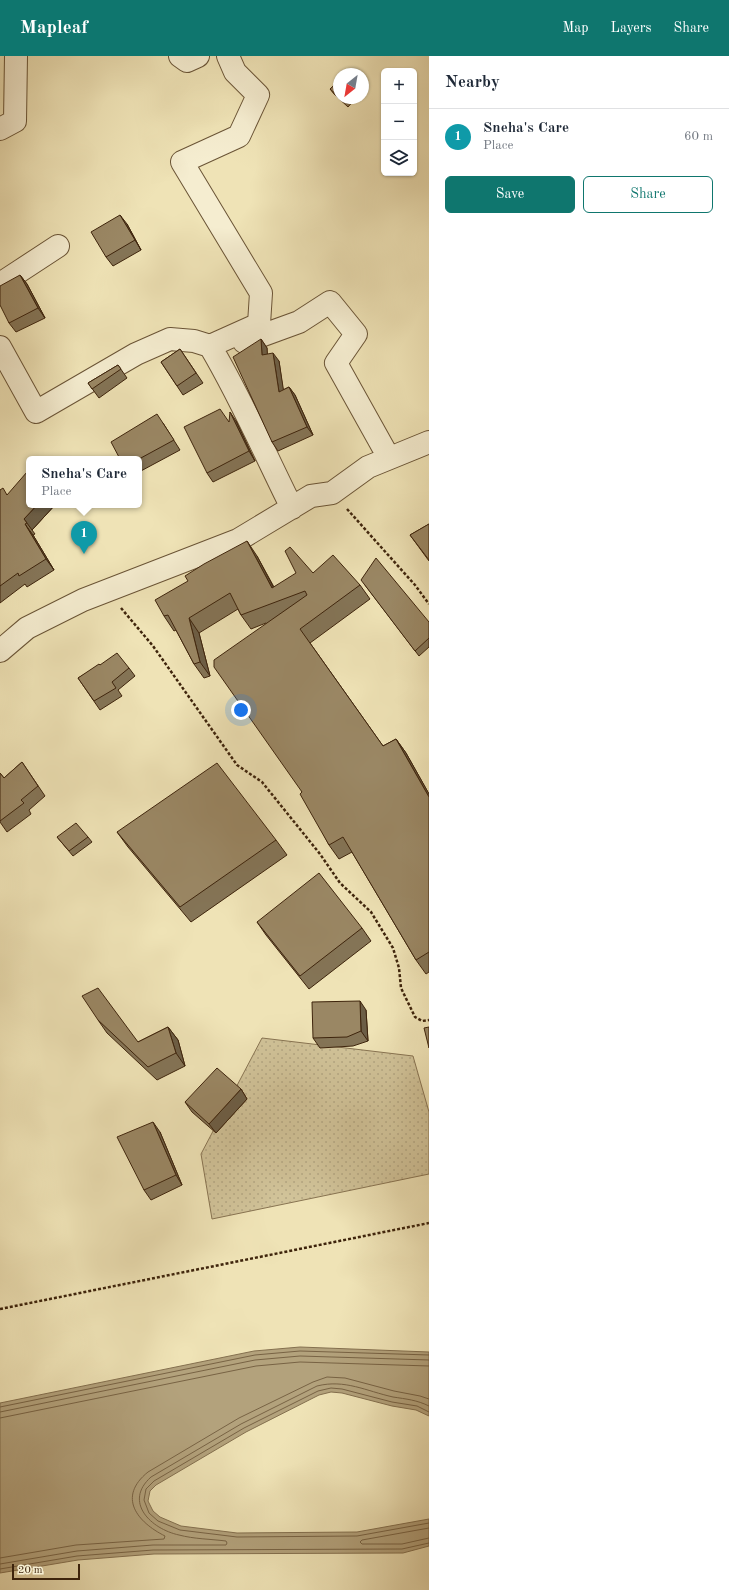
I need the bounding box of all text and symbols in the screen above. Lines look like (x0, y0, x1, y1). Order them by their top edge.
text: Mapleaf (20, 19, 88, 38)
text: Map (563, 21, 589, 35)
text: Layers (611, 21, 652, 35)
text: Share (674, 21, 709, 35)
north arrow (333, 68, 369, 104)
map controls (381, 68, 417, 176)
button: + (381, 68, 417, 104)
text: Nearby (445, 74, 500, 91)
button: − (381, 104, 417, 140)
text: Sneha's Care (483, 121, 569, 136)
text: 1 (454, 130, 462, 143)
text: 60 m (684, 130, 713, 143)
text: Place (483, 139, 513, 152)
button: layers (381, 140, 417, 176)
button: Save (445, 176, 575, 213)
button: Share (583, 176, 713, 213)
popup (26, 456, 142, 508)
text: Sneha's Care (41, 467, 127, 482)
text: Place (41, 485, 71, 498)
pin: 1 (71, 521, 97, 554)
your location (231, 700, 251, 720)
scale bar (12, 1562, 80, 1581)
text: 20 m (18, 1565, 43, 1576)

